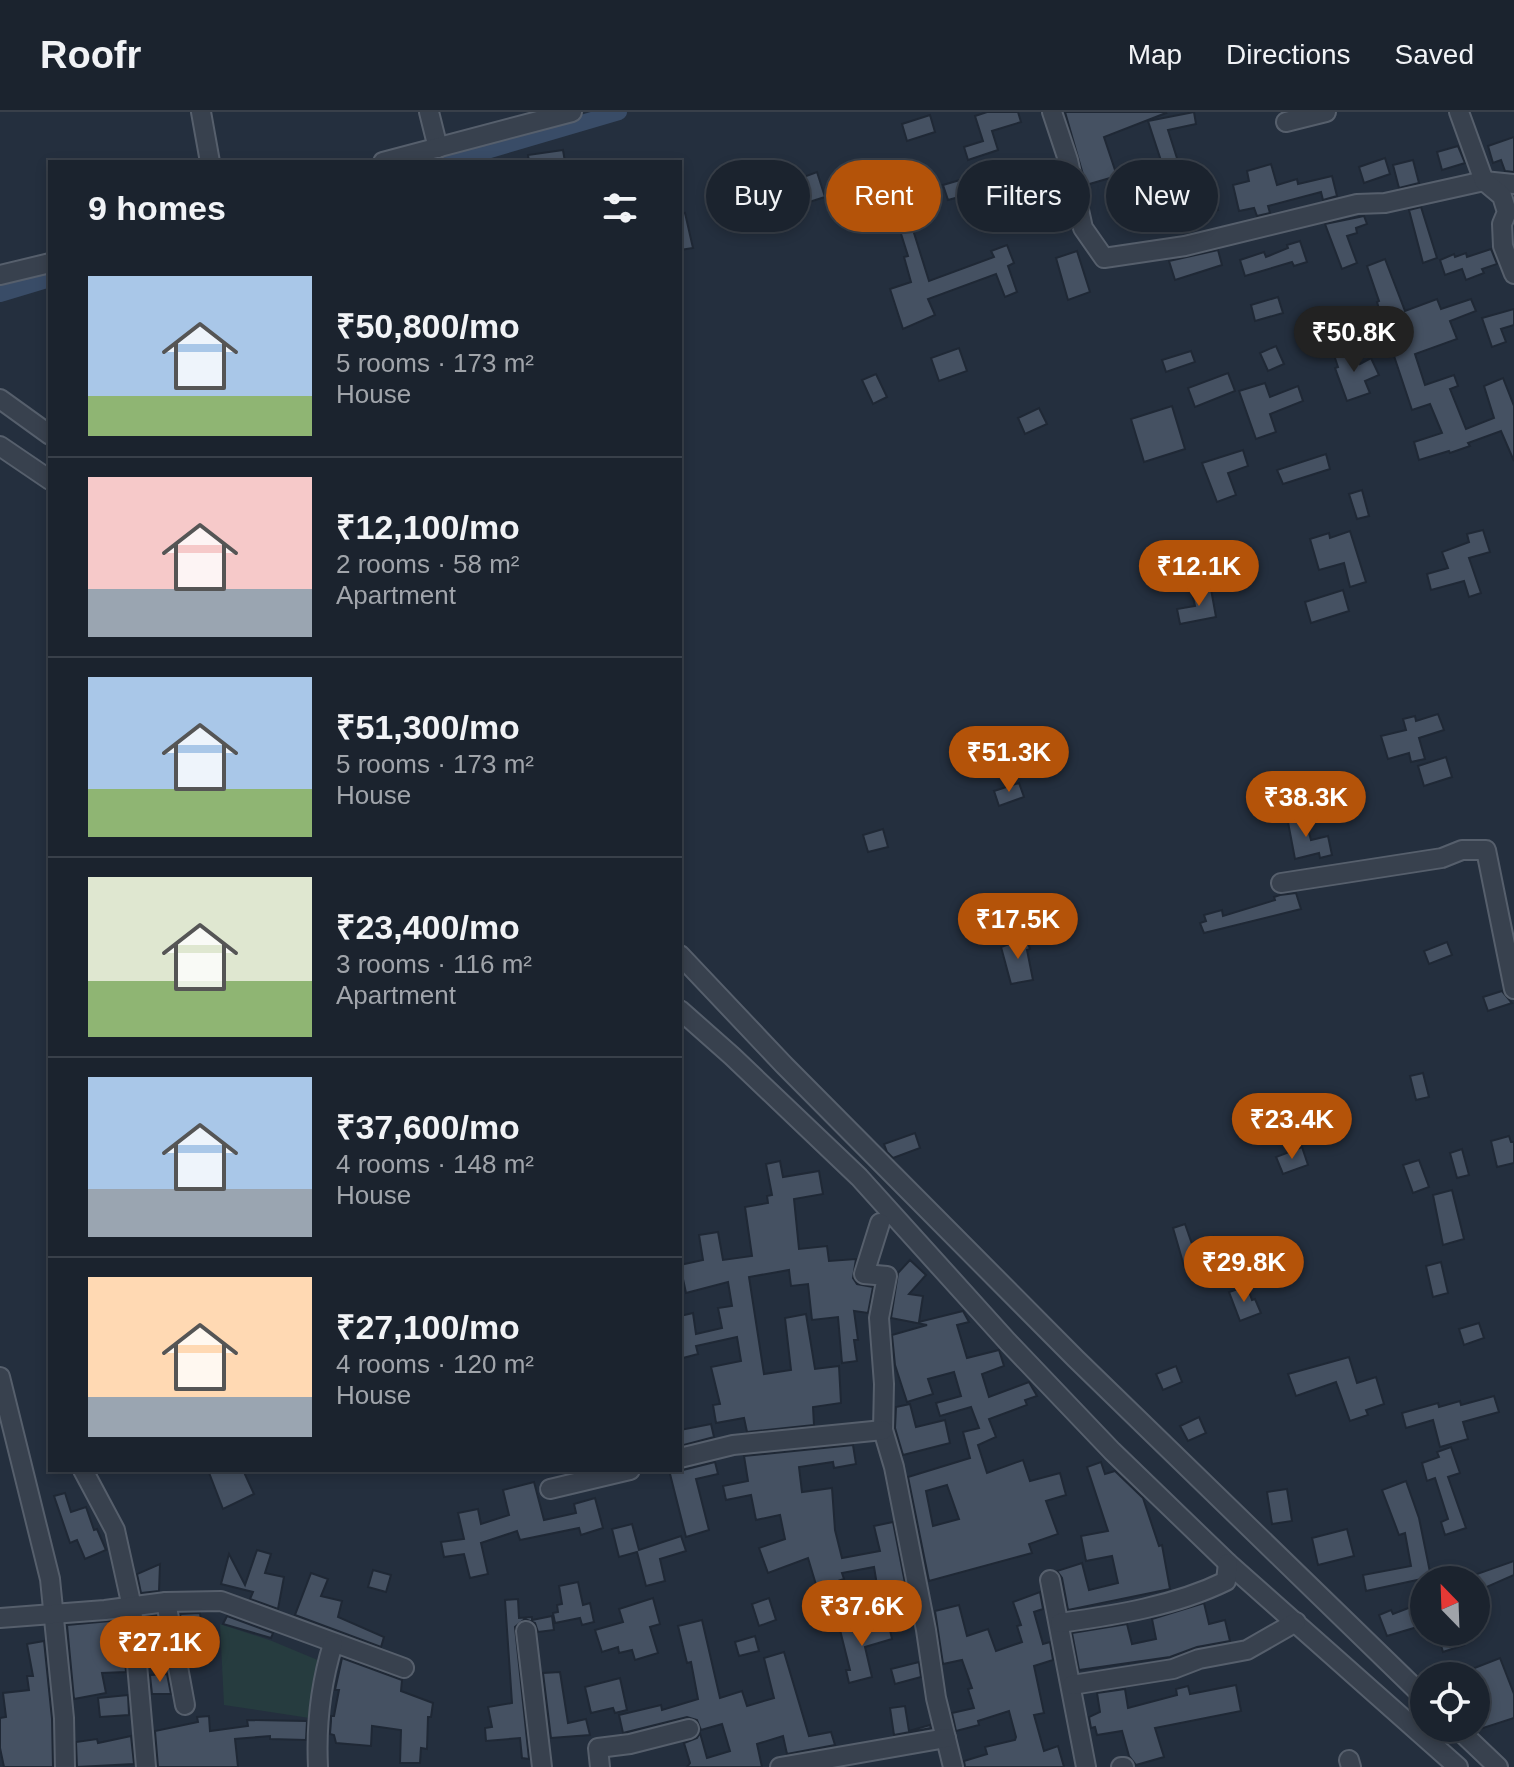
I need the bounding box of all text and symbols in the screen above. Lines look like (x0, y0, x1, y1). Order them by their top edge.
text: Roofr (40, 34, 141, 76)
text: Map (1128, 39, 1182, 70)
text: Directions (1226, 39, 1351, 70)
text: Saved (1395, 39, 1474, 70)
chip: Buy (706, 160, 810, 232)
chip: Rent (826, 160, 941, 232)
chip: Filters (957, 160, 1090, 232)
chip: New (1106, 160, 1218, 232)
icon: filters (598, 186, 642, 230)
text: 9 homes (88, 189, 226, 227)
pin: ₹50.8K (1289, 306, 1419, 374)
text: ₹50,800/mo (336, 307, 520, 345)
icon: home (152, 308, 248, 404)
text: ₹50.8K (1312, 317, 1396, 347)
text: 5 rooms · 173 m² (336, 348, 534, 378)
text: House (336, 379, 411, 409)
text: ₹12,100/mo (336, 508, 520, 546)
icon: home (152, 509, 248, 605)
pin: ₹12.1K (1134, 540, 1264, 608)
text: 2 rooms · 58 m² (336, 549, 520, 579)
text: ₹12.1K (1157, 551, 1241, 581)
text: Apartment (336, 580, 456, 610)
text: ₹51,300/mo (336, 708, 520, 746)
icon: home (152, 709, 248, 805)
pin: ₹51.3K (944, 726, 1074, 794)
text: ₹51.3K (967, 737, 1051, 767)
text: 5 rooms · 173 m² (336, 749, 534, 779)
pin: ₹38.3K (1241, 771, 1371, 839)
text: House (336, 780, 411, 810)
text: ₹38.3K (1264, 782, 1348, 812)
pin: ₹17.5K (953, 893, 1083, 961)
text: ₹17.5K (976, 904, 1060, 934)
text: ₹23,400/mo (336, 908, 520, 946)
icon: home (152, 909, 248, 1005)
text: 3 rooms · 116 m² (336, 949, 532, 979)
text: Apartment (336, 980, 456, 1010)
pin: ₹23.4K (1227, 1093, 1357, 1161)
text: ₹23.4K (1250, 1104, 1334, 1134)
text: ₹37,600/mo (336, 1108, 520, 1146)
icon: home (152, 1109, 248, 1205)
text: 4 rooms · 148 m² (336, 1149, 534, 1179)
text: House (336, 1180, 411, 1210)
pin: ₹29.8K (1179, 1236, 1309, 1304)
text: ₹29.8K (1202, 1247, 1286, 1277)
text: ₹27,100/mo (336, 1308, 520, 1346)
icon: home (152, 1309, 248, 1405)
text: 4 rooms · 120 m² (336, 1349, 534, 1379)
text: House (336, 1380, 411, 1410)
north arrow (1410, 1566, 1490, 1646)
map controls (1410, 1566, 1490, 1742)
pin: ₹37.6K (797, 1580, 927, 1648)
text: ₹37.6K (820, 1591, 904, 1621)
pin: ₹27.1K (95, 1616, 225, 1684)
text: ₹27.1K (118, 1627, 202, 1657)
button: locate (1410, 1662, 1490, 1742)

